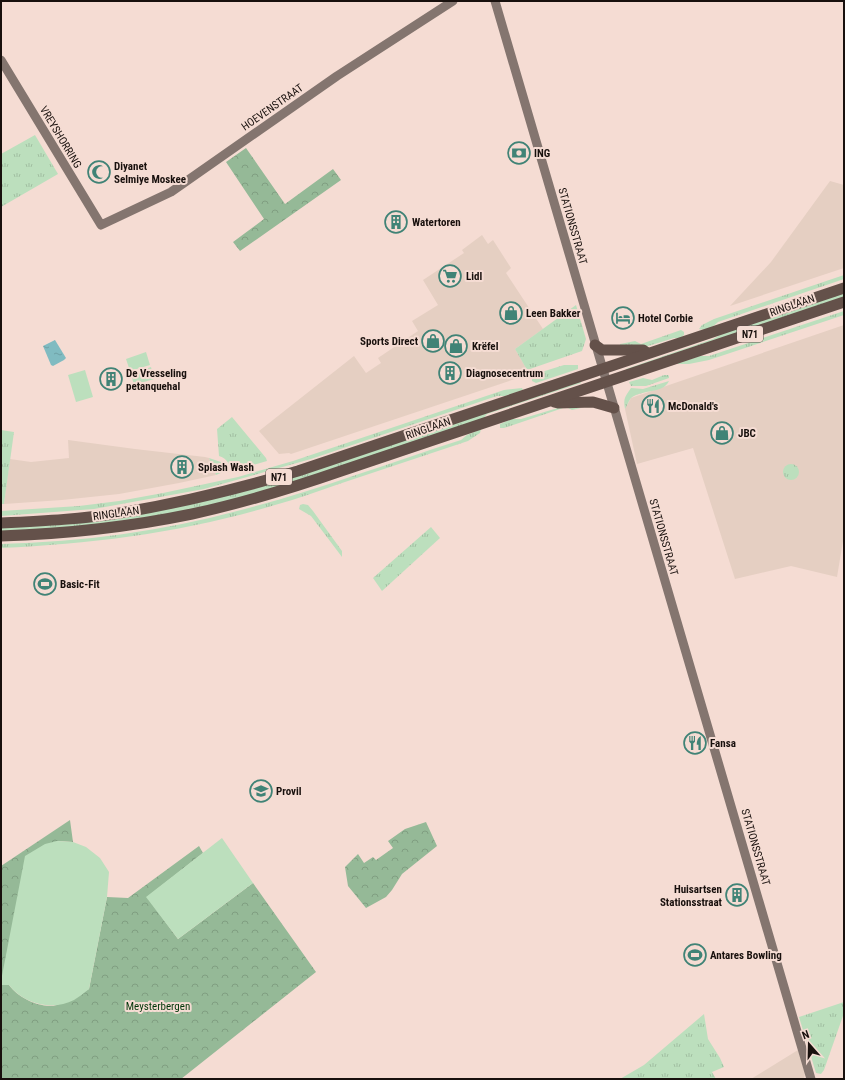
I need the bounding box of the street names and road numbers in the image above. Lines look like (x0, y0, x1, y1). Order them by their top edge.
street label: HOEVENSTRAAT (239, 81, 306, 133)
street label: VREYSHORRING (37, 104, 84, 171)
street label: STATIONSSTRAAT (555, 186, 590, 266)
street label: RINGLAAN (768, 292, 816, 319)
road number: N71 (737, 326, 763, 342)
street label: RINGLAAN (404, 415, 452, 442)
road number: N71 (266, 469, 292, 485)
street label: STATIONSSTRAAT (646, 497, 681, 577)
street label: RINGLAAN (92, 504, 140, 523)
street label: STATIONSSTRAAT (738, 807, 773, 887)

